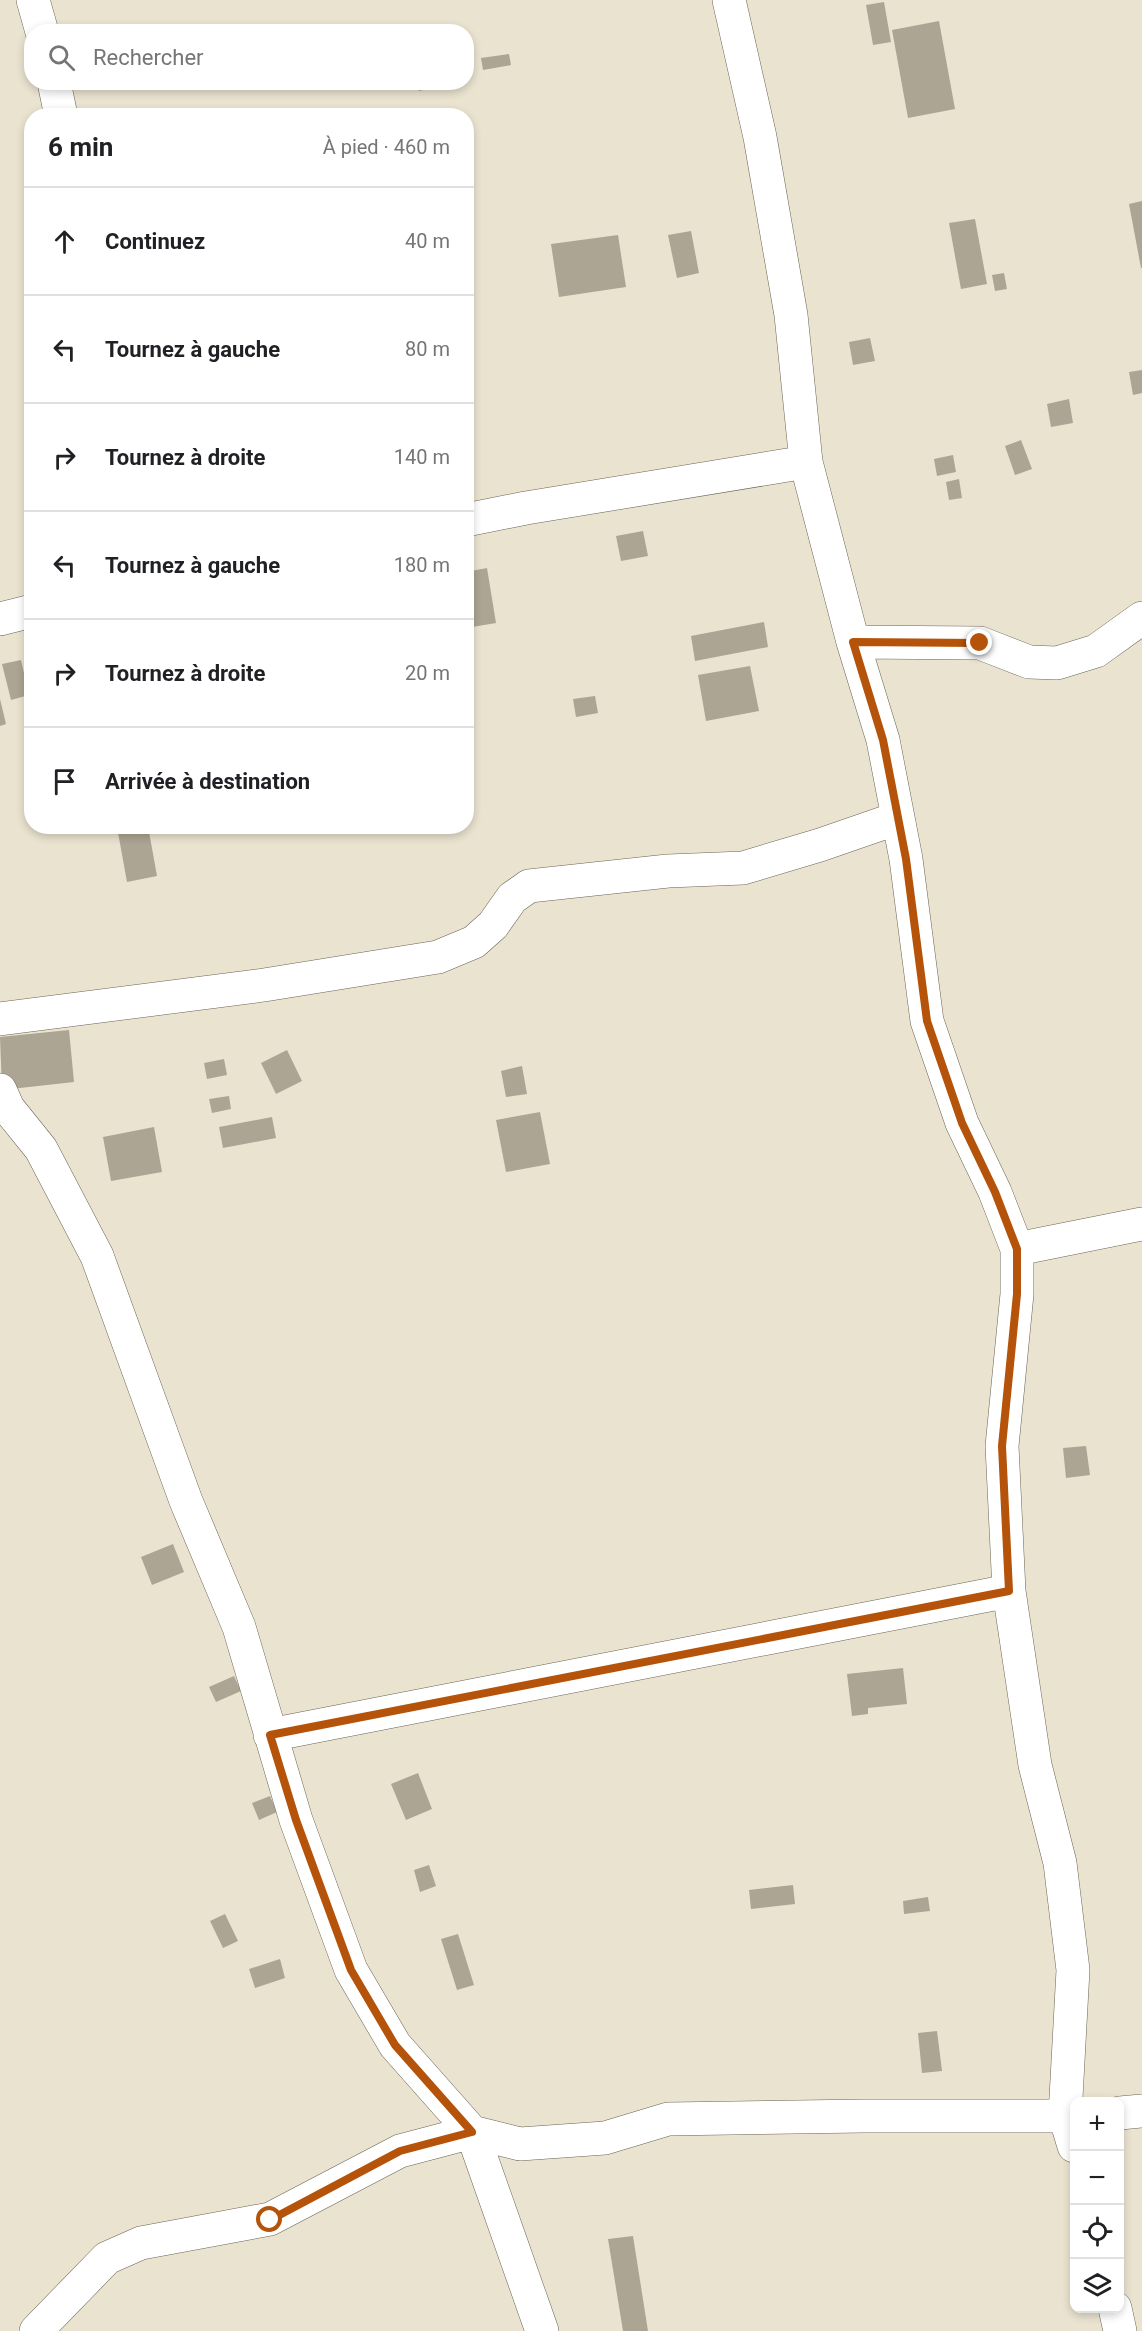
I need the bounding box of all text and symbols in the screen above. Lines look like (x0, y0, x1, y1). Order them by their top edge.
search box (24, 24, 474, 90)
icon: search (45, 41, 78, 74)
text: Rechercher (93, 45, 204, 70)
text: 6 min (48, 132, 113, 162)
text: À pied · 460 m (323, 135, 450, 159)
icon: ahead (48, 225, 81, 258)
text: Continuez (105, 229, 205, 254)
text: 40 m (405, 229, 450, 253)
icon: left (48, 333, 81, 366)
text: Tournez à gauche (105, 337, 280, 362)
text: 80 m (405, 337, 450, 361)
icon: right (48, 441, 81, 474)
text: Tournez à droite (105, 445, 265, 470)
text: 140 m (394, 445, 450, 469)
icon: left (48, 549, 81, 582)
text: Tournez à gauche (105, 553, 280, 578)
text: 180 m (394, 553, 450, 577)
route end (966, 629, 992, 655)
icon: right (48, 657, 81, 690)
text: Tournez à droite (105, 661, 265, 686)
text: 20 m (405, 661, 450, 685)
icon: arrive (48, 765, 81, 798)
text: Arrivée à destination (105, 769, 310, 794)
map controls (1070, 2097, 1124, 2313)
button: + (1070, 2097, 1124, 2151)
button: − (1070, 2151, 1124, 2205)
button: locate (1070, 2205, 1124, 2259)
route start (256, 2206, 282, 2232)
button: layers (1070, 2259, 1124, 2313)

